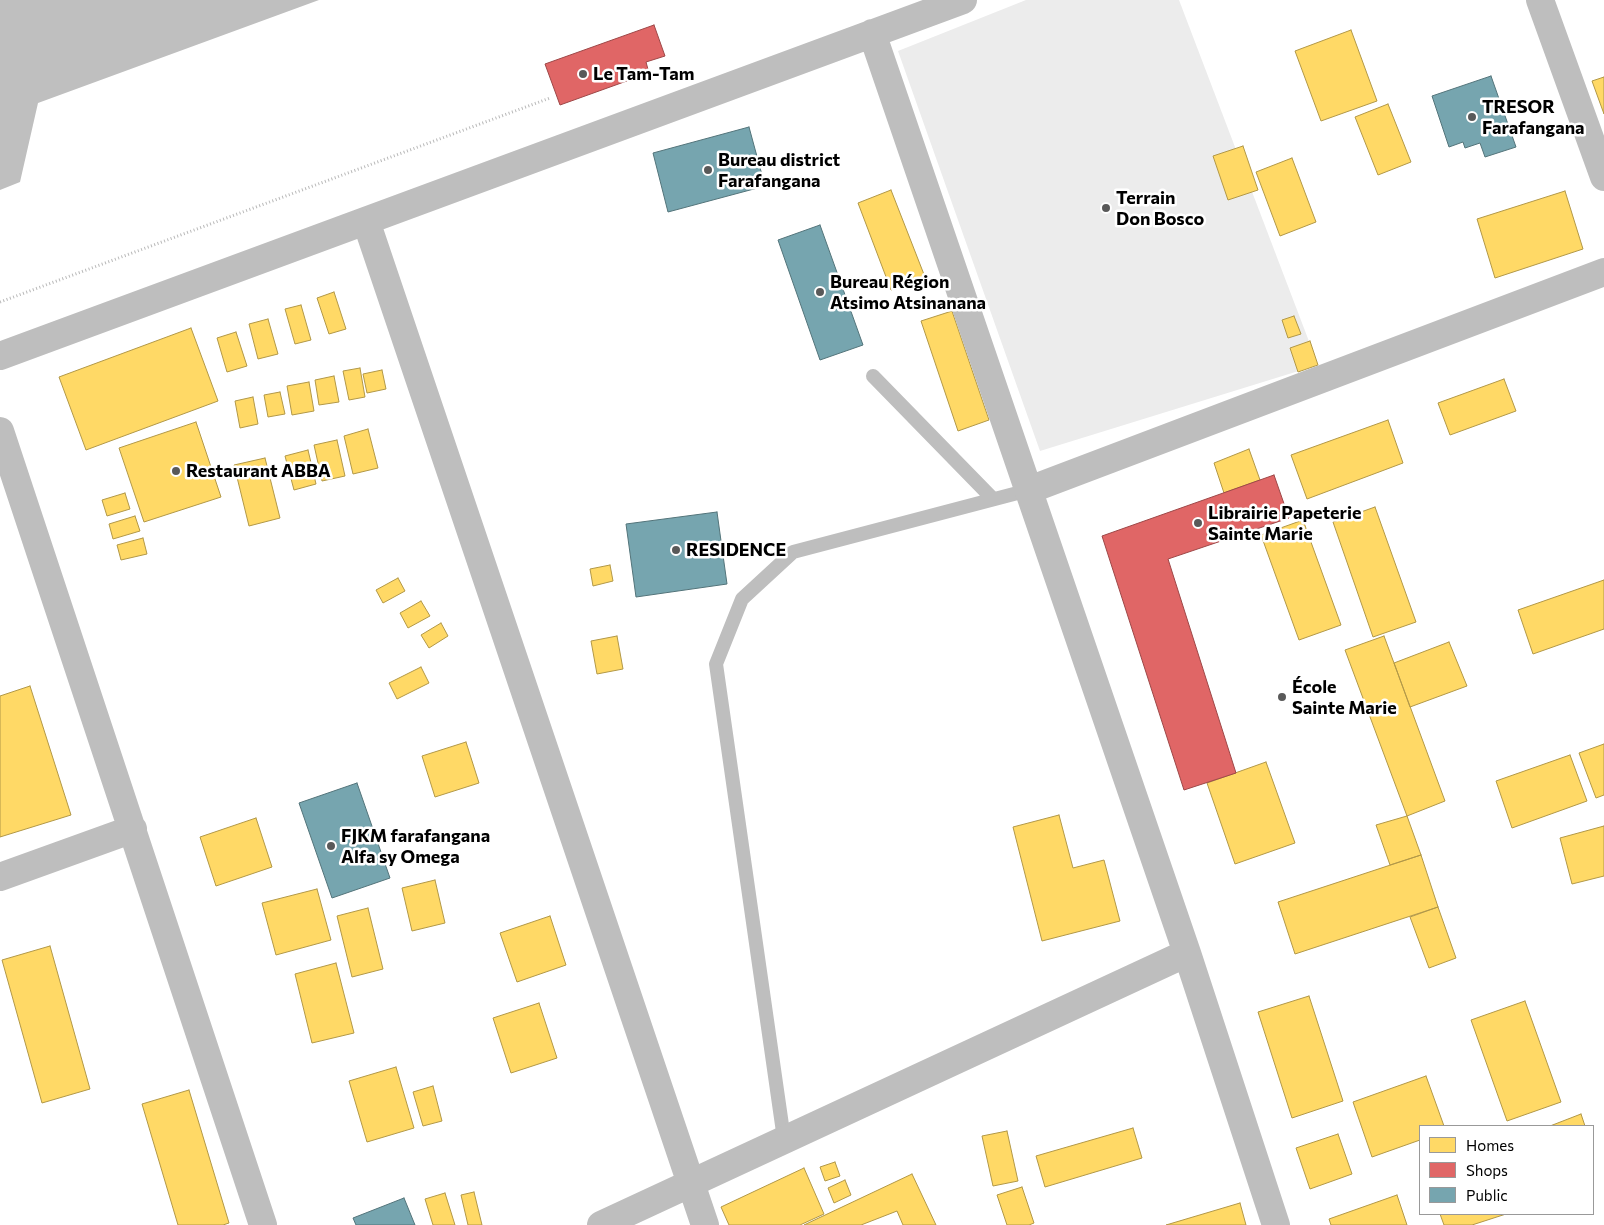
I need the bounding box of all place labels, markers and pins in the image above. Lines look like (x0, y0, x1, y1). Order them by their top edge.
place label: Le Tam-Tam (593, 63, 694, 85)
marker: Le Tam-Tam (577, 68, 589, 80)
place label: TRESOR Farafangana (1482, 96, 1585, 138)
marker: TRESOR Farafangana (1466, 111, 1478, 123)
place label: Bureau district Farafangana (718, 149, 840, 192)
marker: Bureau district Farafangana (702, 164, 714, 176)
place label: Terrain Don Bosco (1116, 187, 1204, 230)
marker: Terrain Don Bosco (1100, 202, 1112, 214)
place label: Bureau Région Atsimo Atsinanana (830, 271, 986, 314)
marker: Bureau Région Atsimo Atsinanana (814, 286, 826, 298)
place label: Restaurant ABBA (186, 460, 331, 482)
marker: Restaurant ABBA (170, 465, 182, 477)
place label: Librairie Papeterie Sainte Marie (1208, 502, 1361, 544)
marker: Librairie Papeterie Sainte Marie (1192, 517, 1204, 529)
place label: RESIDENCE (686, 539, 786, 561)
marker: RESIDENCE (670, 544, 682, 556)
place label: École Sainte Marie (1292, 676, 1397, 719)
marker: École Sainte Marie (1276, 691, 1288, 703)
place label: FJKM farafangana Alfa sy Omega (341, 825, 490, 868)
marker: FJKM farafangana Alfa sy Omega (325, 840, 337, 852)

